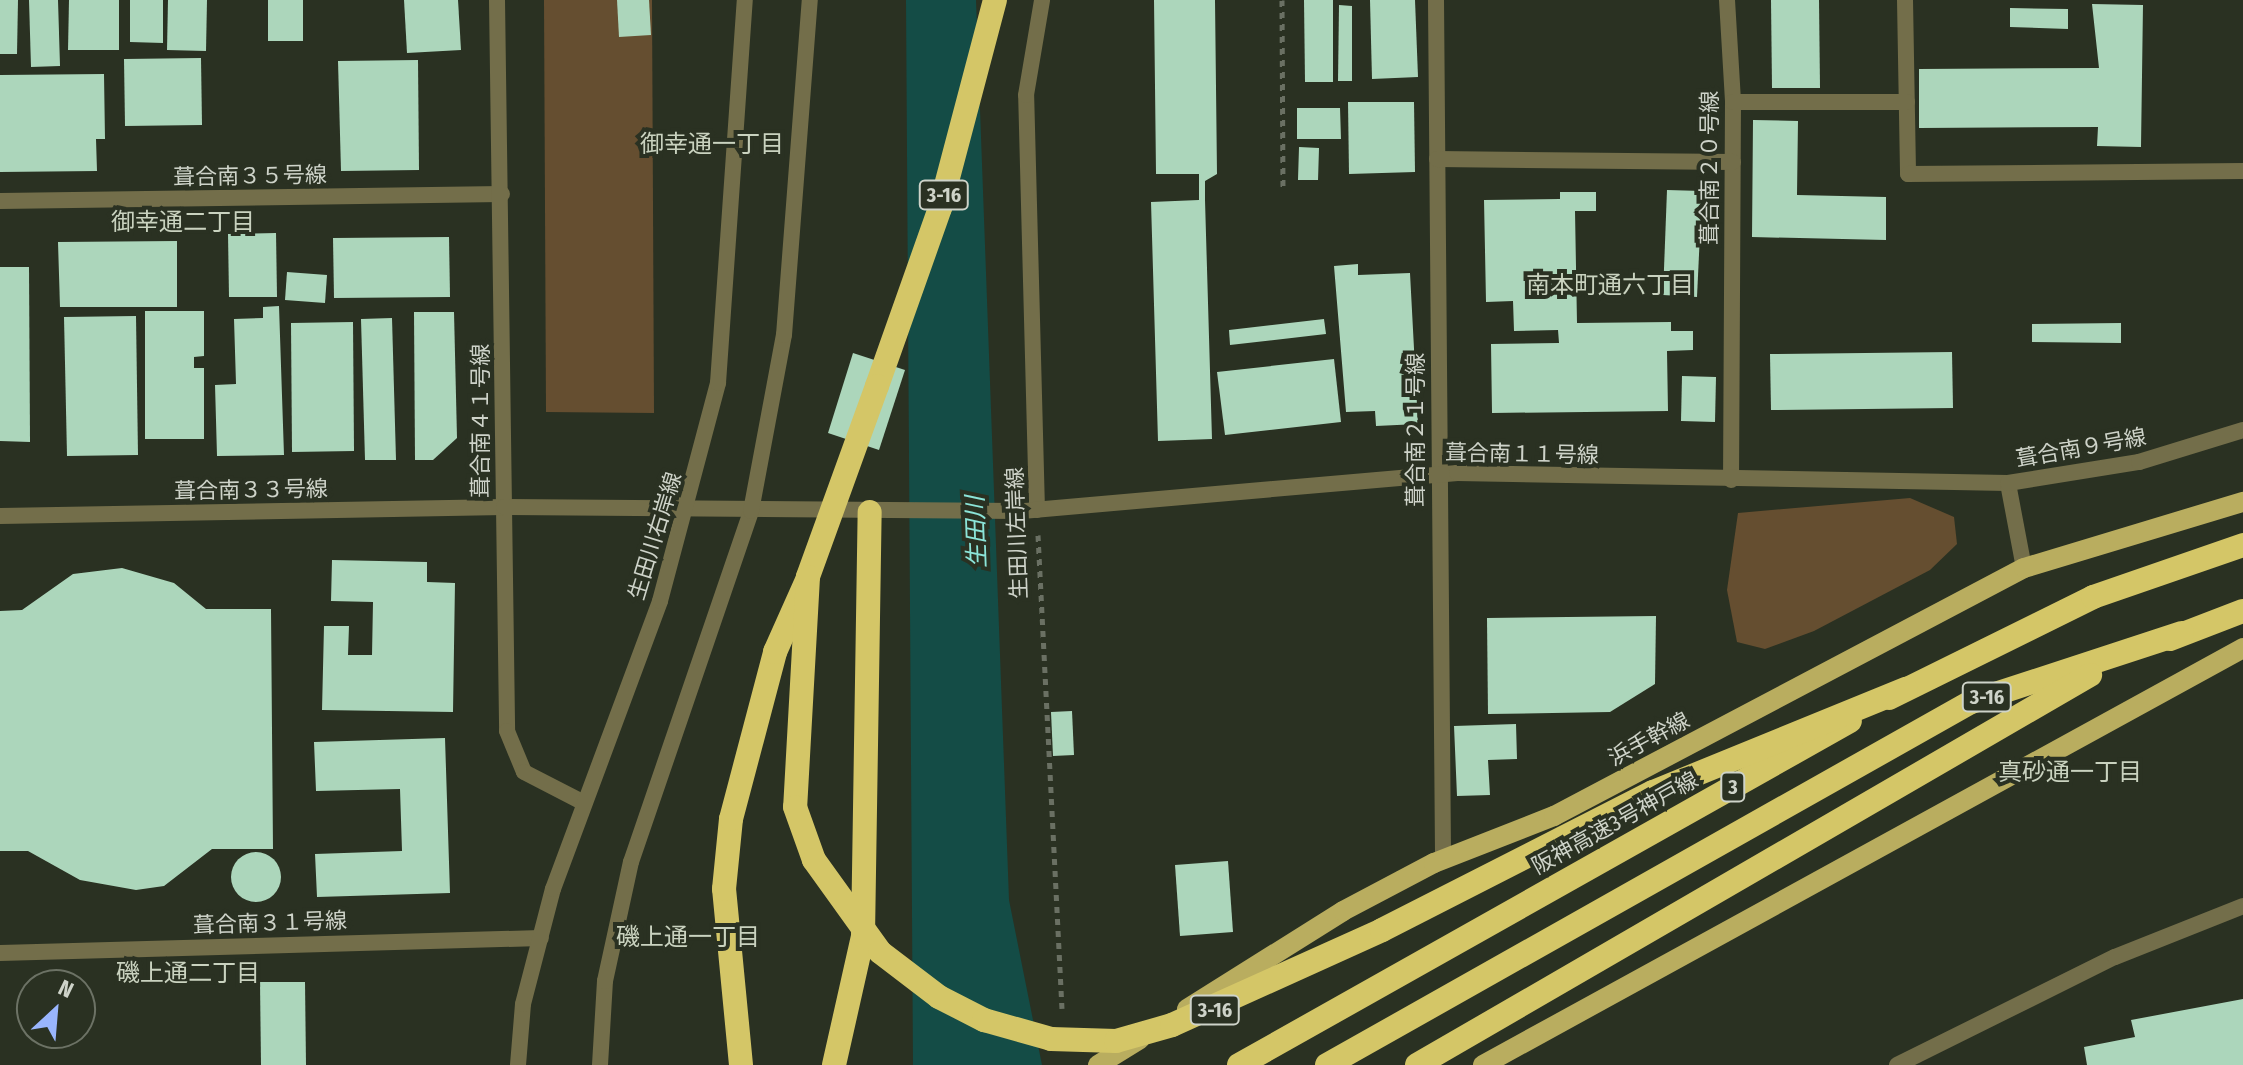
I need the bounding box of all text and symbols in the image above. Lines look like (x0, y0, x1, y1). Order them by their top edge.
street label: 葺合南２０号線 (1697, 91, 1723, 245)
district label: 御幸通一丁目 (640, 131, 784, 159)
street label: 葺合南３５号線 (173, 161, 327, 191)
road number: 3-16 (918, 179, 970, 211)
district label: 御幸通二丁目 (111, 209, 255, 237)
district label: 南本町通六丁目 (1526, 272, 1694, 300)
street label: 葺合南４１号線 (468, 344, 494, 498)
street label: 葺合南２１号線 (1403, 353, 1429, 507)
street label: 葺合南９号線 (2014, 424, 2148, 472)
street label: 葺合南１１号線 (1445, 439, 1599, 469)
street label: 生田川左岸線 (1002, 467, 1032, 599)
street label: 生田川右岸線 (623, 469, 687, 603)
street label: 葺合南３３号線 (174, 475, 328, 505)
water label: 生田川 (961, 496, 993, 568)
road number: 3-16 (1961, 681, 2013, 713)
street label: 浜手幹線 (1604, 707, 1694, 771)
district label: 真砂通一丁目 (1998, 759, 2142, 787)
street label: 阪神高速3号神戸線 (1527, 766, 1703, 880)
road number: 3 (1719, 771, 1747, 803)
street label: 葺合南３１号線 (193, 907, 347, 939)
district label: 磯上通一丁目 (616, 924, 760, 952)
district label: 磯上通二丁目 (116, 960, 260, 988)
north arrow (16, 969, 96, 1049)
text: N (54, 974, 78, 1004)
road number: 3-16 (1189, 994, 1241, 1026)

